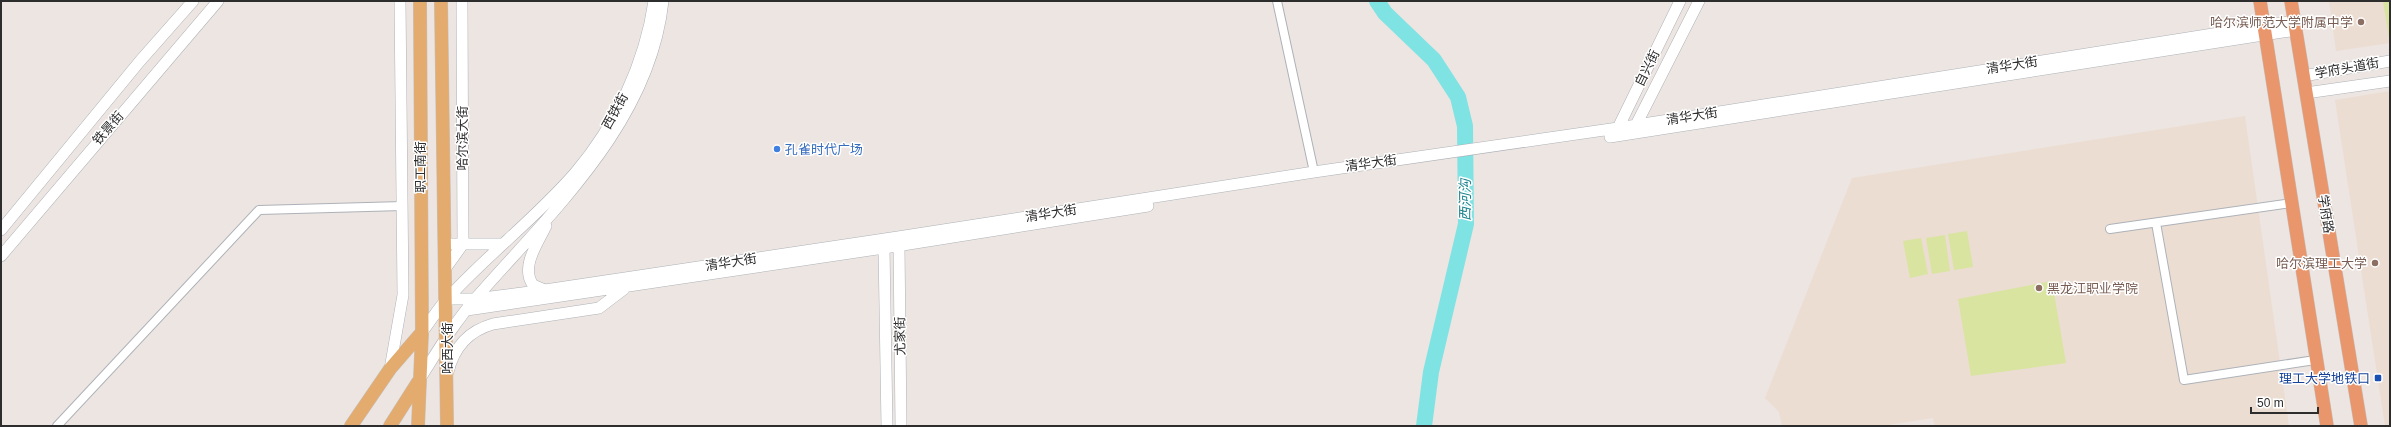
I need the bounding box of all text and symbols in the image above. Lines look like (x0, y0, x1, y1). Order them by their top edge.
place label: 哈尔滨师范大学附属中学 (2210, 15, 2353, 30)
marker: 哈尔滨师范大学附属中学 (2356, 17, 2366, 27)
street label: 自兴街 (1632, 47, 1662, 89)
street label: 清华大街 (1985, 54, 2039, 76)
street label: 学府头道街 (2314, 55, 2380, 81)
street label: 西铁街 (599, 90, 631, 132)
street label: 哈尔滨大街 (455, 105, 470, 171)
street label: 清华大街 (1665, 105, 1719, 127)
street label: 铁景街 (90, 108, 126, 148)
street label: 职工南街 (413, 141, 428, 193)
place label: 孔雀时代广场 (785, 142, 863, 157)
marker: 孔雀时代广场 (772, 144, 782, 154)
street label: 清华大街 (1344, 152, 1398, 174)
water label: 西河沟 (1457, 177, 1473, 221)
street label: 学府路 (2316, 194, 2336, 234)
street label: 清华大街 (1024, 202, 1078, 224)
street label: 清华大街 (704, 251, 758, 273)
place label: 哈尔滨理工大学 (2276, 256, 2367, 271)
marker: 哈尔滨理工大学 (2370, 258, 2380, 268)
place label: 黑龙江职业学院 (2047, 281, 2138, 296)
marker: 黑龙江职业学院 (2034, 283, 2044, 293)
street label: 尤家街 (892, 316, 908, 356)
street label: 哈西大街 (440, 322, 455, 374)
place label: 理工大学地铁口 (2279, 371, 2370, 386)
marker: 理工大学地铁口 (2373, 373, 2383, 383)
scale bar (2251, 389, 2318, 415)
text: 50 m (2257, 396, 2284, 410)

